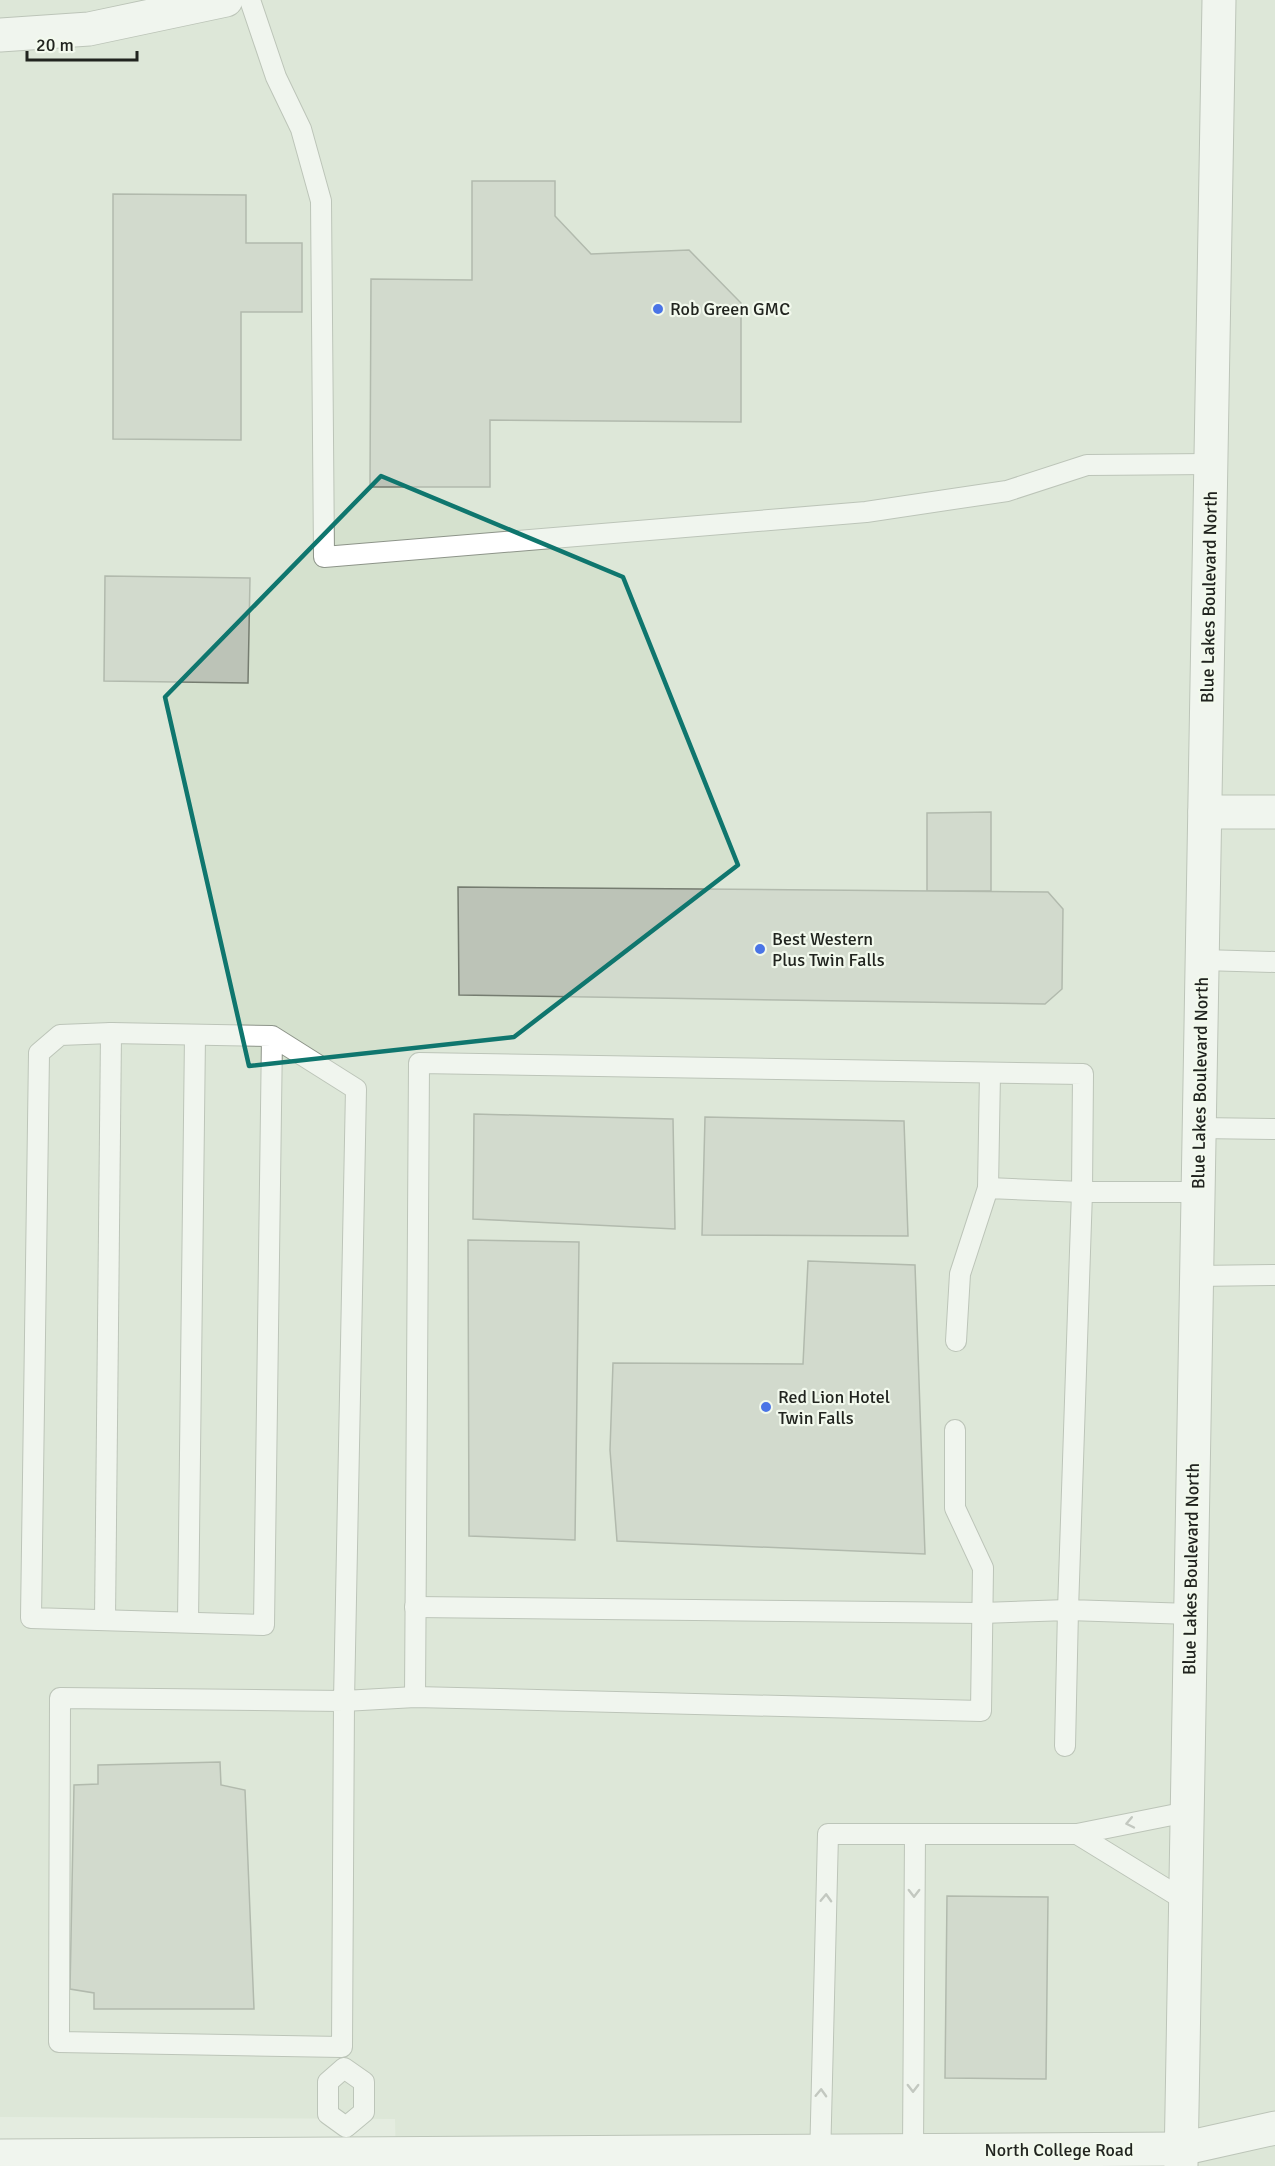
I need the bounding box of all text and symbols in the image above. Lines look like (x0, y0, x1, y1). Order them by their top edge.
scale bar (27, 24, 136, 62)
text: 20 m (36, 34, 74, 56)
place label: Rob Green GMC (670, 298, 790, 320)
marker: Rob Green GMC (651, 302, 665, 316)
street label: Blue Lakes Boulevard North (1196, 491, 1222, 703)
place label: Best Western Plus Twin Falls (772, 928, 885, 971)
marker: Best Western Plus Twin Falls (753, 942, 767, 956)
street label: Blue Lakes Boulevard North (1187, 977, 1213, 1189)
place label: Red Lion Hotel Twin Falls (778, 1386, 890, 1429)
marker: Red Lion Hotel Twin Falls (759, 1400, 773, 1414)
street label: Blue Lakes Boulevard North (1178, 1463, 1204, 1675)
one-way arrow (1125, 1816, 1135, 1829)
one-way arrow (908, 1888, 920, 1897)
one-way arrow (820, 1893, 833, 1902)
one-way arrow (907, 2083, 919, 2092)
one-way arrow (815, 2088, 827, 2097)
street label: North College Road (985, 2139, 1133, 2161)

